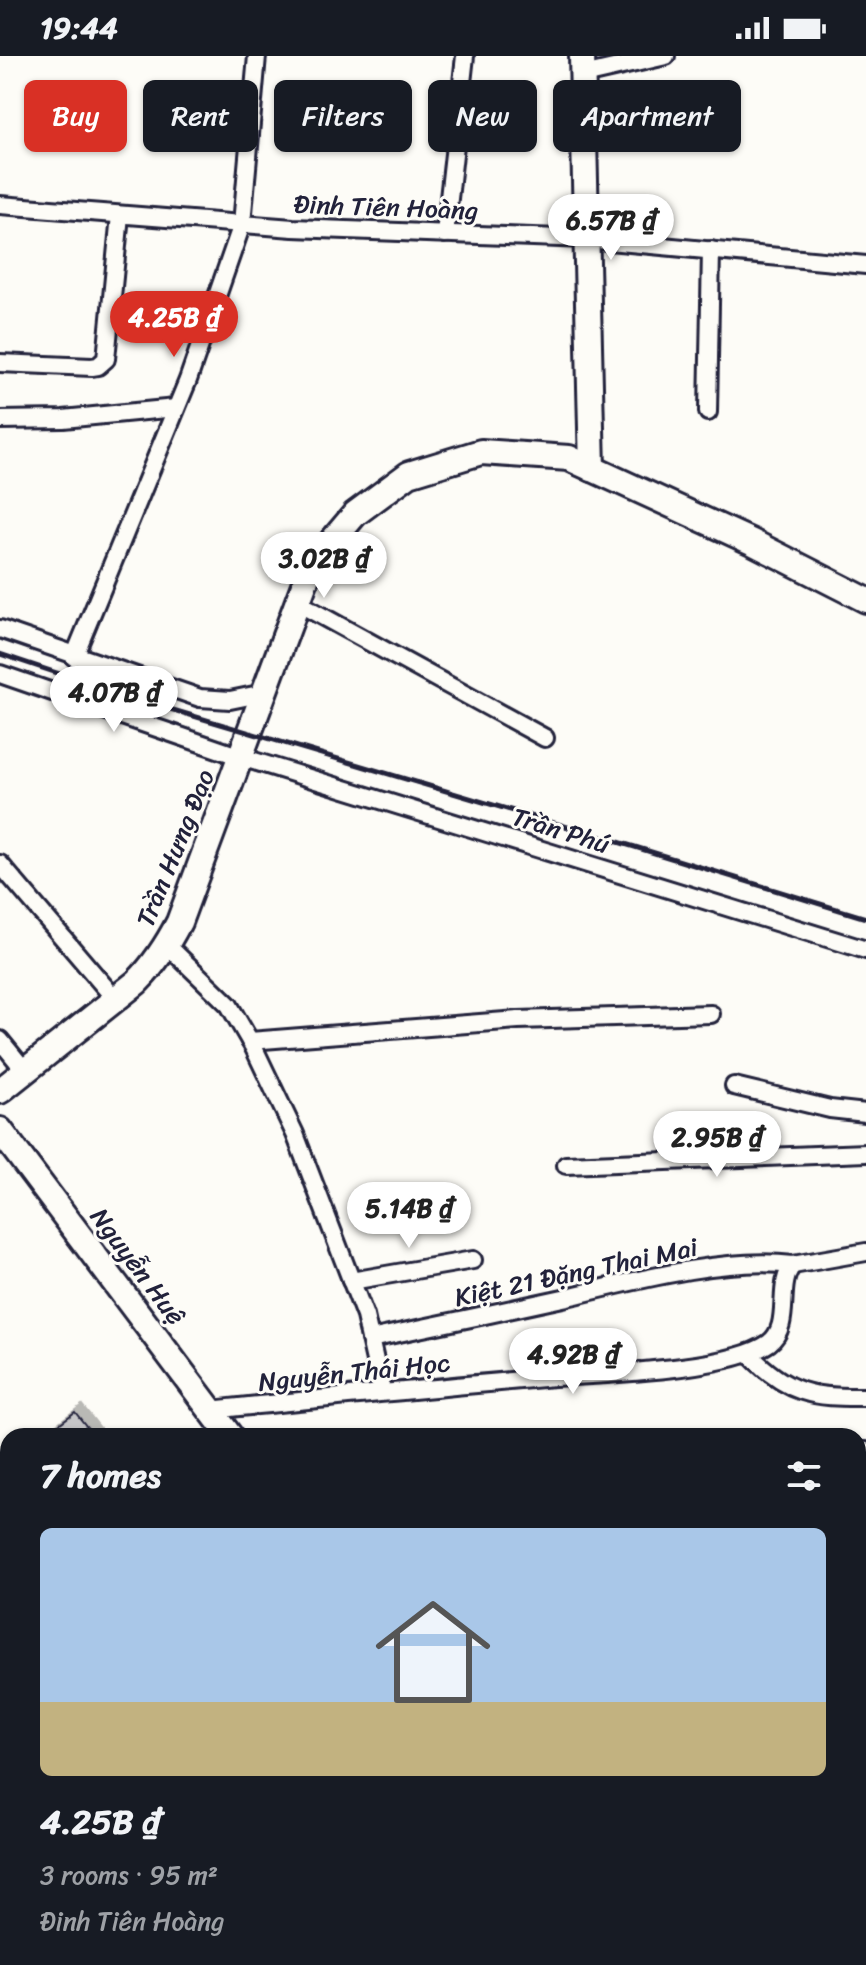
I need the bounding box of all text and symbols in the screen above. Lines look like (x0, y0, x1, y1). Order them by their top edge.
text: 19:44 (40, 1, 118, 55)
chip: Buy (24, 80, 127, 152)
chip: Rent (143, 80, 258, 152)
chip: Filters (274, 80, 412, 152)
chip: New (428, 80, 537, 152)
chip: Apartment (553, 80, 741, 152)
street label: Đinh Tiên Hoàng (293, 181, 479, 233)
pin: 6.57B ₫ (537, 194, 685, 262)
text: 6.57B ₫ (566, 197, 656, 243)
pin: 4.25B ₫ (100, 291, 248, 359)
text: 4.25B ₫ (128, 294, 220, 340)
pin: 3.02B ₫ (250, 532, 398, 600)
text: 3.02B ₫ (279, 535, 369, 581)
pin: 4.07B ₫ (40, 666, 188, 734)
text: 4.07B ₫ (68, 669, 160, 715)
street label: Trần Hưng Đạo (122, 762, 228, 934)
street label: Trần Phú (506, 793, 616, 867)
pin: 2.95B ₫ (643, 1111, 791, 1179)
text: 2.95B ₫ (671, 1114, 763, 1160)
pin: 5.14B ₫ (335, 1182, 483, 1250)
text: 5.14B ₫ (365, 1185, 453, 1231)
street label: Nguyễn Huệ (78, 1197, 198, 1336)
street label: Kiệt 21 Đặng Thai Mai (450, 1224, 703, 1320)
pin: 4.92B ₫ (499, 1328, 647, 1396)
text: 4.92B ₫ (527, 1331, 619, 1377)
street label: Nguyễn Thái Học (256, 1339, 452, 1405)
text: 7 homes (40, 1446, 161, 1506)
icon: filters (782, 1454, 826, 1498)
icon: home (361, 1580, 505, 1724)
text: 4.25B ₫ (40, 1792, 160, 1852)
text: 3 rooms · 95 m² (40, 1852, 218, 1898)
text: Đinh Tiên Hoàng (40, 1898, 224, 1944)

